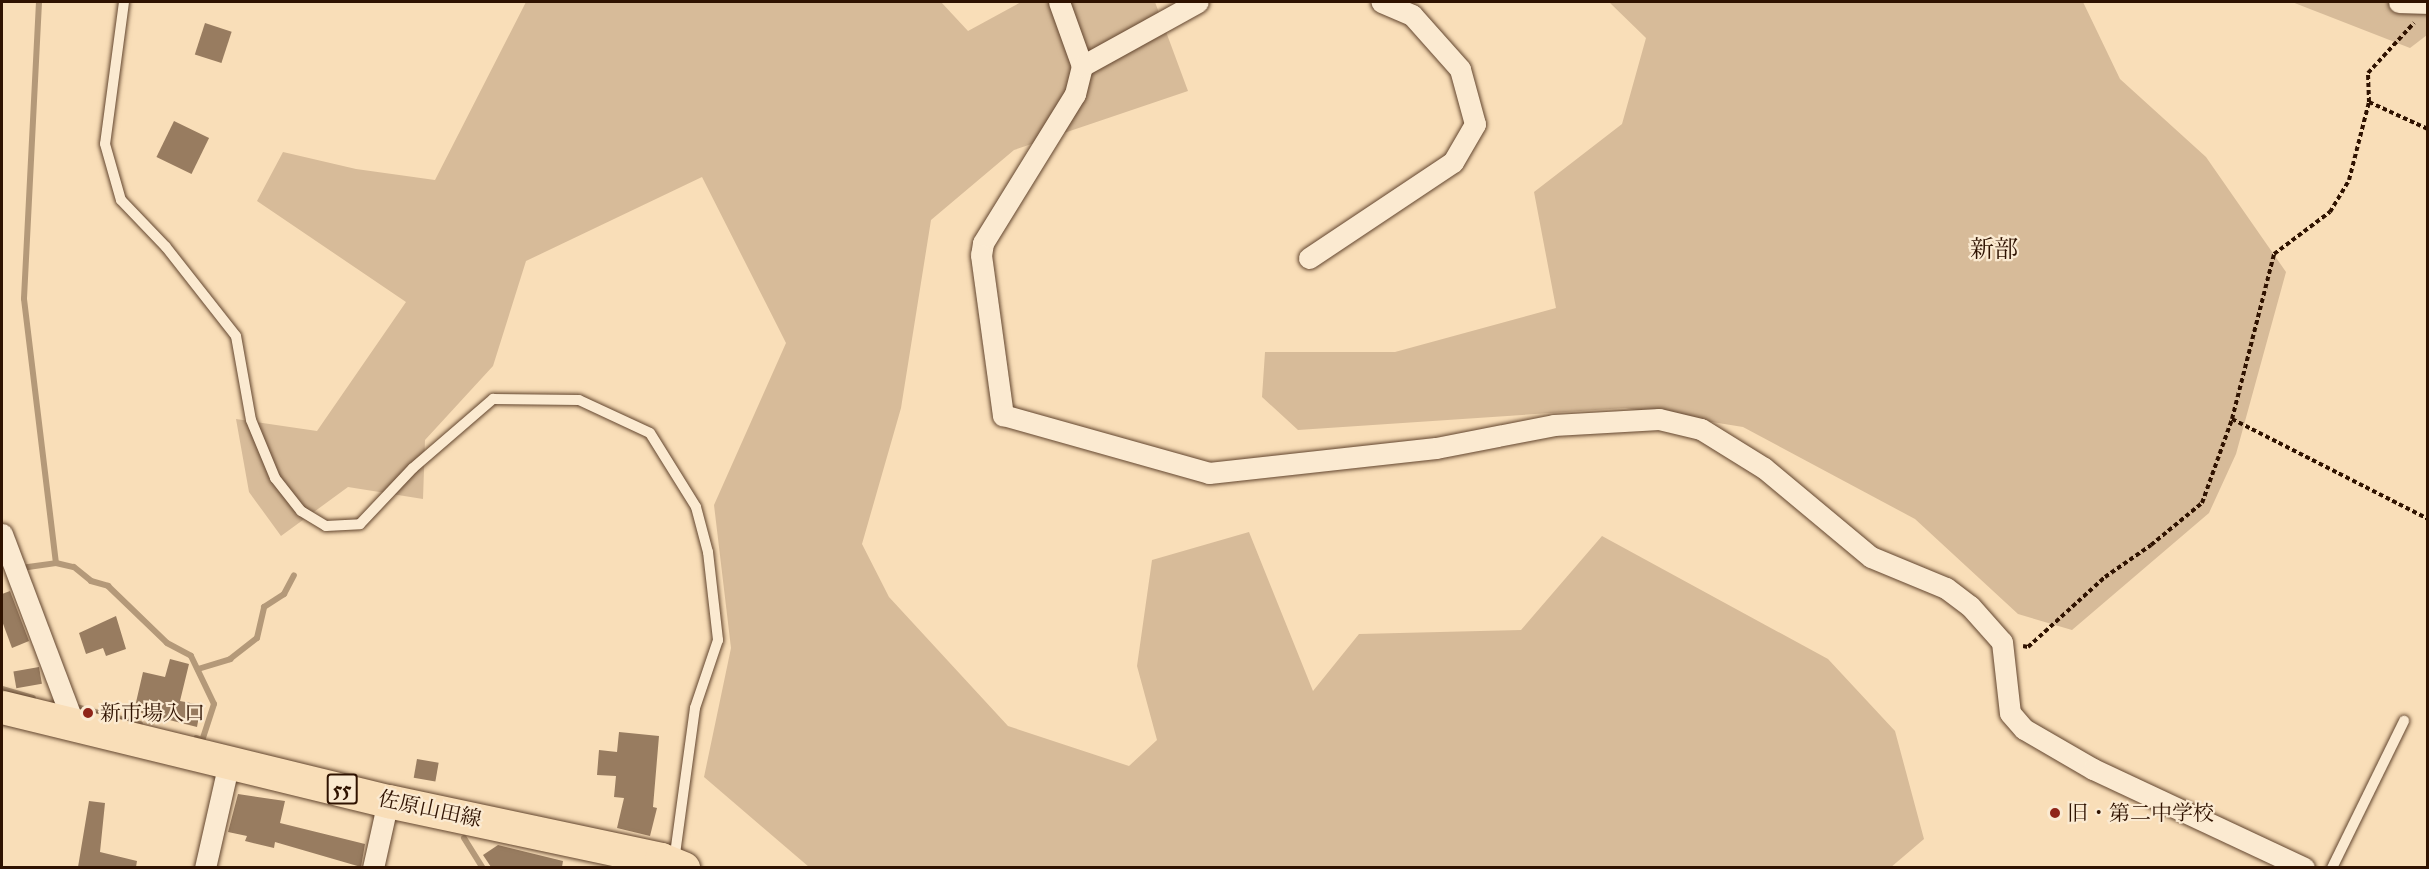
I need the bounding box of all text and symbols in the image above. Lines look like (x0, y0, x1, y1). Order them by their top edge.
district label: 新部 (1970, 236, 2018, 264)
place label: 新市場入口 (100, 700, 205, 726)
marker: 新市場入口 (81, 706, 95, 720)
road number: 55 (326, 772, 358, 806)
street label: 佐原山田線 (376, 786, 484, 832)
place label: 旧・第二中学校 (2067, 800, 2214, 826)
marker: 旧・第二中学校 (2048, 806, 2062, 820)

